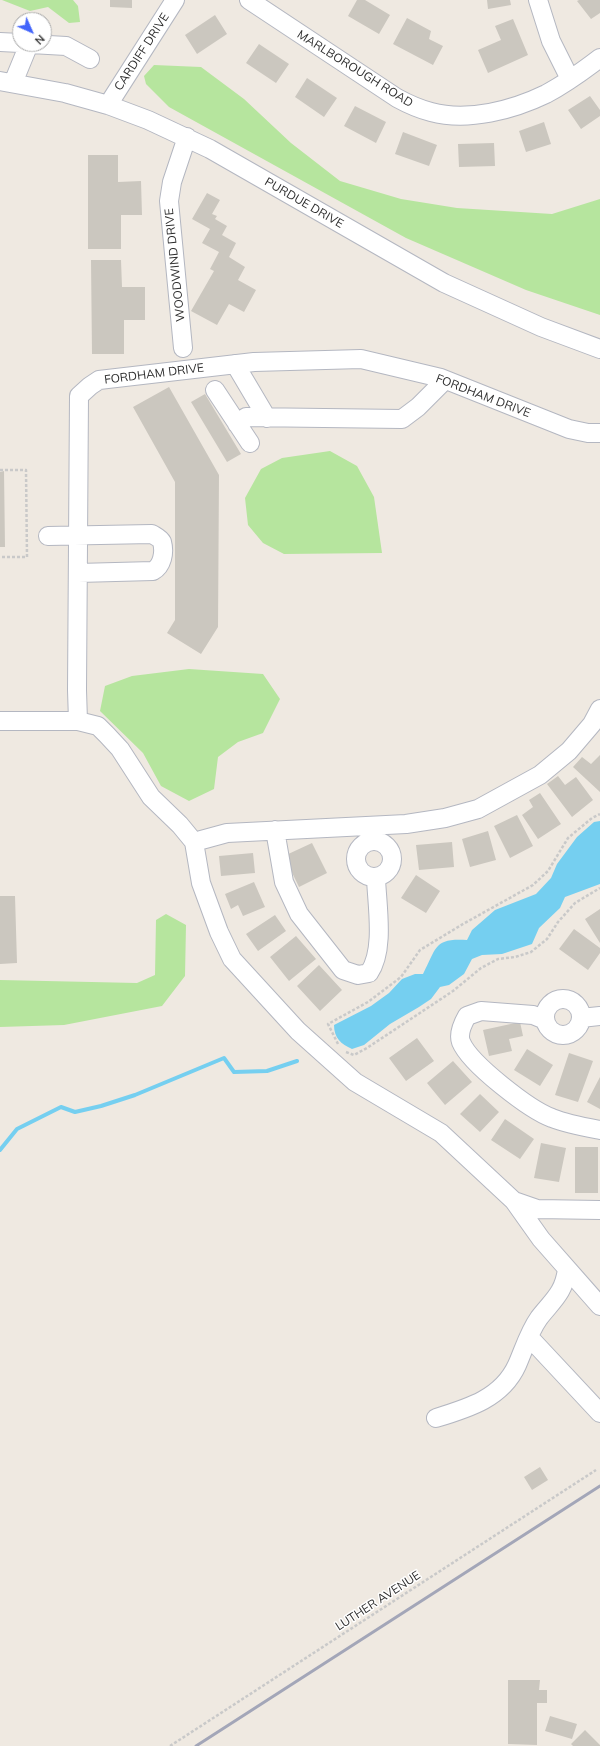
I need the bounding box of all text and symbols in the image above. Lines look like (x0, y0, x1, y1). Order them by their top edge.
street label: CARDIFF DRIVE (112, 10, 172, 94)
north arrow (12, 12, 52, 52)
street label: MARLBOROUGH ROAD (294, 27, 416, 111)
text: N (32, 32, 48, 48)
street label: PURDUE DRIVE (262, 175, 346, 231)
street label: WOODWIND DRIVE (162, 208, 188, 322)
street label: FORDHAM DRIVE (103, 361, 205, 387)
street label: FORDHAM DRIVE (434, 371, 532, 421)
street label: LUTHER AVENUE (333, 1568, 423, 1634)

